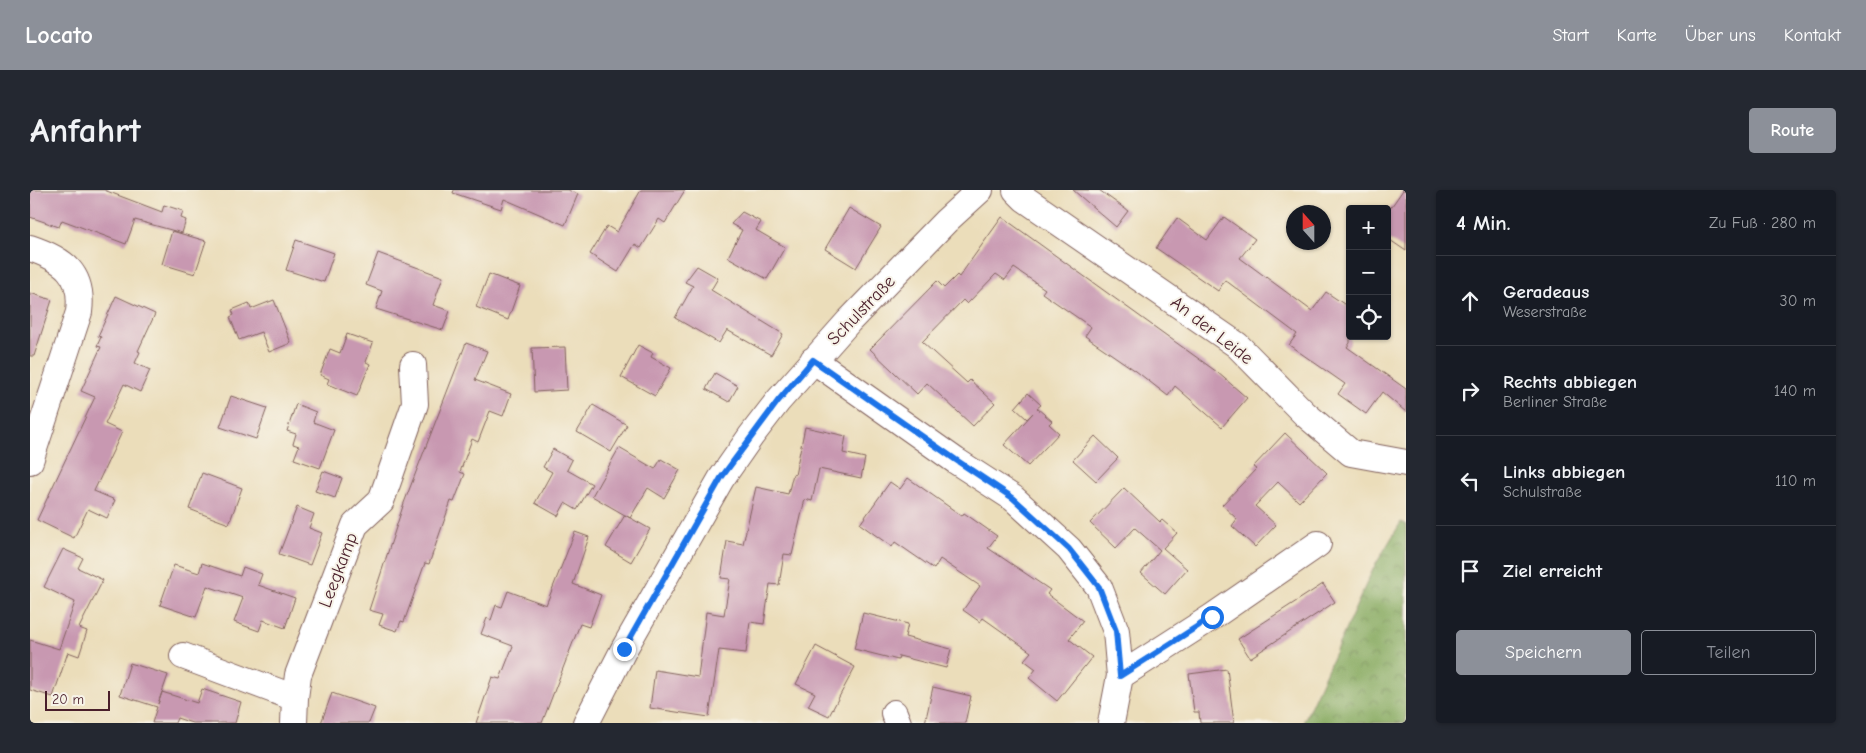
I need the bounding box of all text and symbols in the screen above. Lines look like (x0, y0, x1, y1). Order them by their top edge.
text: Locato (25, 21, 93, 49)
text: Start (1552, 25, 1589, 46)
text: Karte (1617, 25, 1657, 46)
text: Über uns (1685, 25, 1756, 46)
text: Kontakt (1784, 25, 1841, 46)
button: Route (1749, 108, 1836, 153)
text: Anfahrt (30, 110, 141, 151)
north arrow (1286, 205, 1331, 250)
map controls (1346, 205, 1391, 340)
button: + (1346, 205, 1391, 250)
text: 4 Min. (1456, 211, 1511, 235)
text: Zu Fuß · 280 m (1709, 214, 1816, 232)
button: − (1346, 250, 1391, 295)
street label: Schulstraße (823, 271, 900, 350)
text: Geradeaus (1503, 281, 1589, 303)
icon: ahead (1456, 287, 1484, 315)
street label: An der Leide (1166, 292, 1257, 369)
text: 30 m (1780, 292, 1816, 310)
button: locate (1346, 295, 1391, 340)
text: Weserstraße (1503, 303, 1587, 321)
text: Rechts abbiegen (1503, 371, 1637, 393)
icon: right (1456, 377, 1484, 405)
text: 140 m (1774, 382, 1816, 400)
text: Berliner Straße (1503, 393, 1607, 411)
text: Links abbiegen (1503, 461, 1625, 483)
icon: left (1456, 467, 1484, 495)
text: 110 m (1775, 472, 1816, 490)
text: Schulstraße (1503, 483, 1582, 501)
street label: Leegkamp (315, 530, 362, 611)
icon: arrive (1456, 557, 1484, 585)
text: Ziel erreicht (1503, 560, 1602, 582)
route start (1201, 606, 1224, 629)
button: Speichern (1456, 630, 1631, 675)
button: Teilen (1641, 630, 1816, 675)
route end (613, 638, 636, 661)
scale bar (45, 688, 110, 711)
text: 20 m (52, 691, 84, 708)

